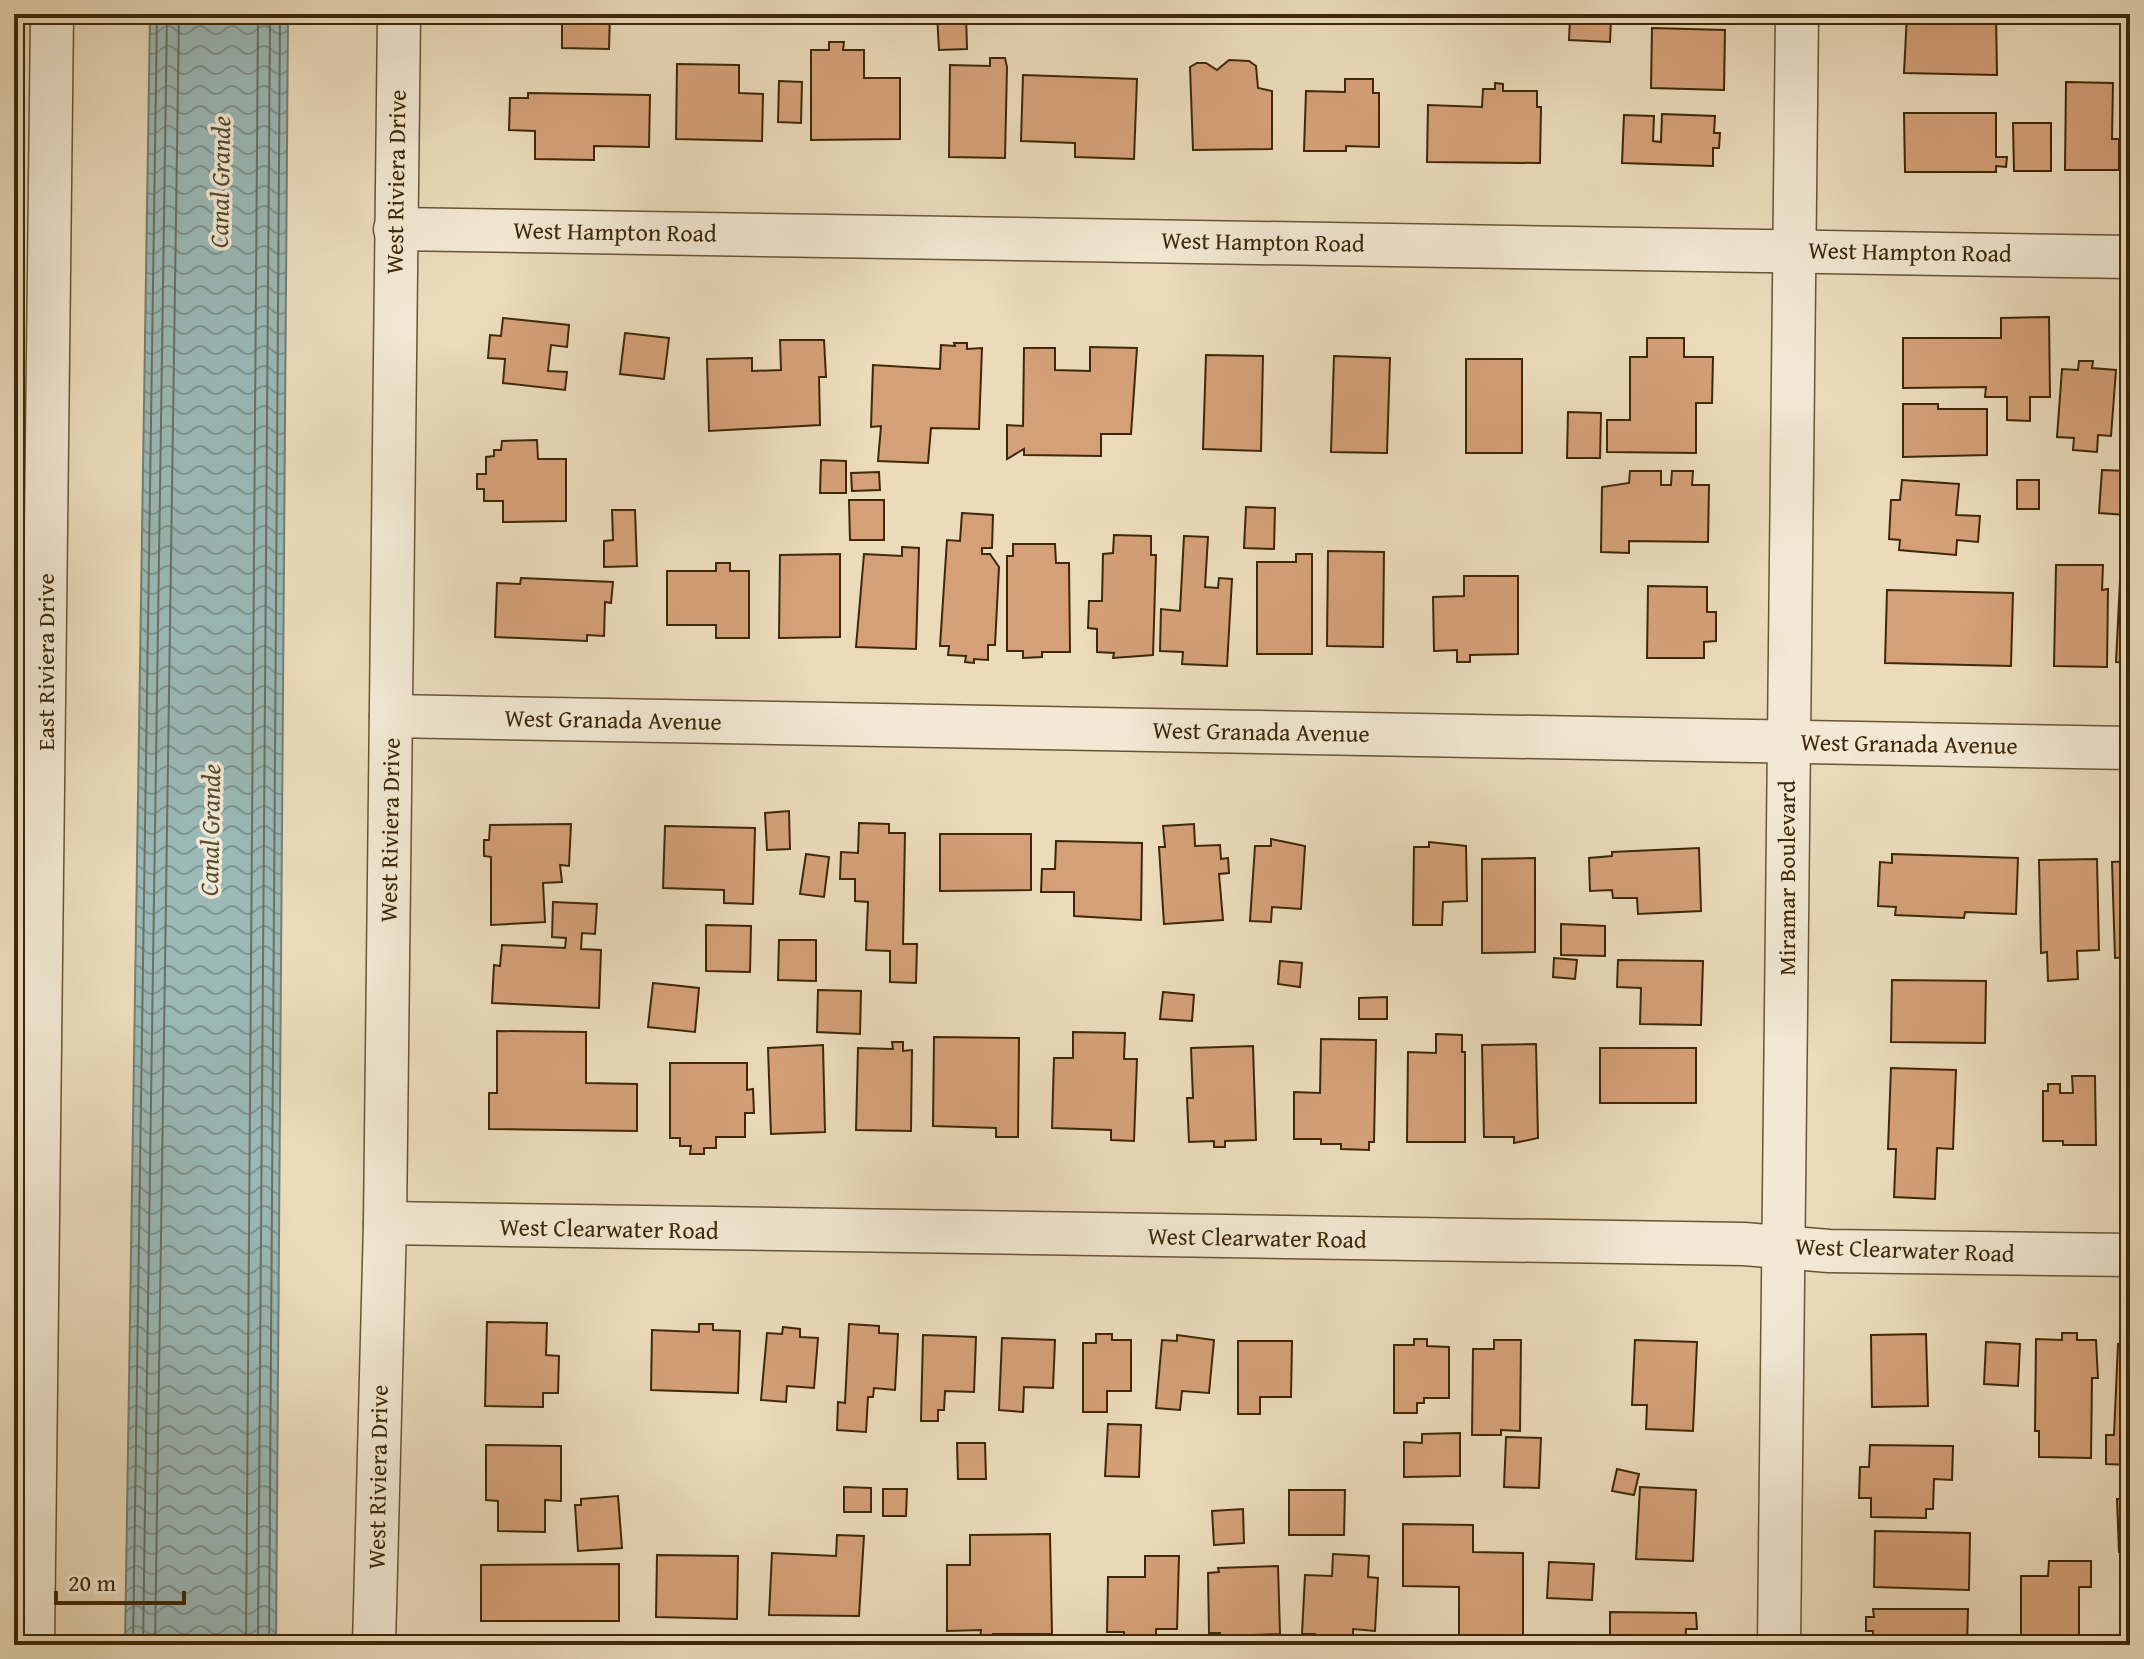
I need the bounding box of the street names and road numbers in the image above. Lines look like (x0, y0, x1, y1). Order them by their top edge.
street label: West Riviera Drive (376, 89, 415, 275)
street label: West Hampton Road (513, 212, 717, 251)
street label: West Hampton Road (1161, 222, 1365, 261)
street label: West Hampton Road (1808, 232, 2012, 271)
street label: East Riviera Drive (28, 573, 63, 751)
street label: West Granada Avenue (504, 700, 722, 739)
street label: West Granada Avenue (1152, 712, 1370, 751)
street label: West Granada Avenue (1800, 724, 2018, 763)
street label: West Riviera Drive (370, 737, 409, 923)
street label: Miramar Boulevard (1769, 780, 1804, 976)
street label: West Clearwater Road (499, 1209, 719, 1248)
street label: West Clearwater Road (1147, 1218, 1367, 1257)
street label: West Clearwater Road (1795, 1228, 2015, 1271)
street label: West Riviera Drive (358, 1384, 397, 1570)

